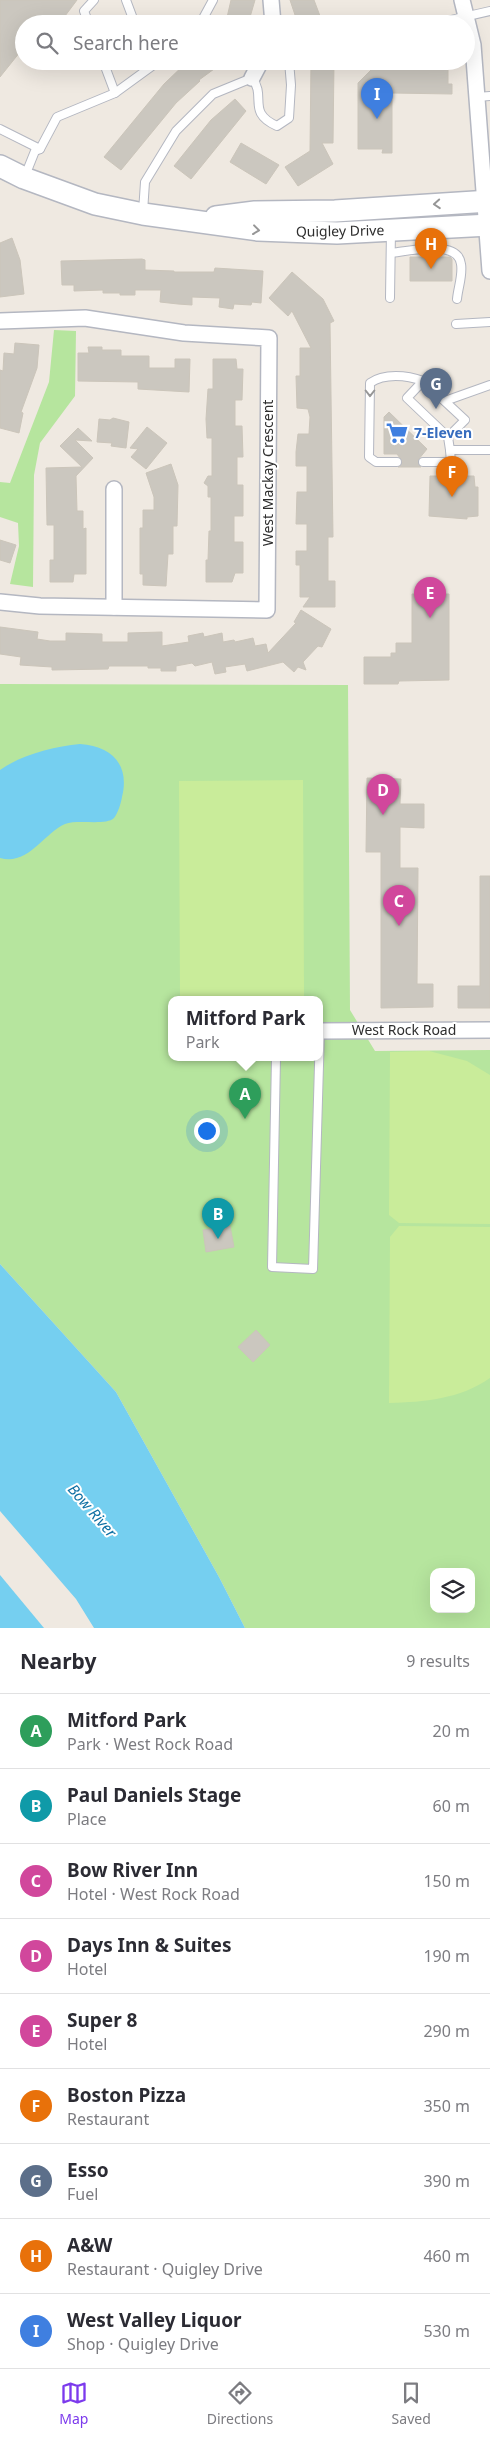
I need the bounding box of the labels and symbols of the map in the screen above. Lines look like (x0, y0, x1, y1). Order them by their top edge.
pin: I (361, 78, 393, 119)
one-way arrow (433, 198, 441, 209)
street label: Quigley Drive (296, 220, 384, 241)
one-way arrow (253, 224, 261, 235)
pin: H (415, 228, 447, 269)
pin: G (420, 368, 452, 409)
one-way arrow (365, 390, 375, 397)
street label: West Mackay Crescent (258, 400, 277, 546)
supermarket icon: 7-Eleven (384, 420, 410, 446)
place label: 7-Eleven (414, 423, 472, 442)
pin: F (436, 456, 468, 497)
pin: E (414, 577, 446, 618)
pin: D (367, 774, 399, 815)
pin: C (383, 885, 415, 926)
street label: West Rock Road (352, 1020, 456, 1039)
pin: A (229, 1078, 261, 1119)
your location (194, 1118, 220, 1144)
pin: B (202, 1198, 234, 1239)
water label: Bow River (64, 1479, 122, 1542)

